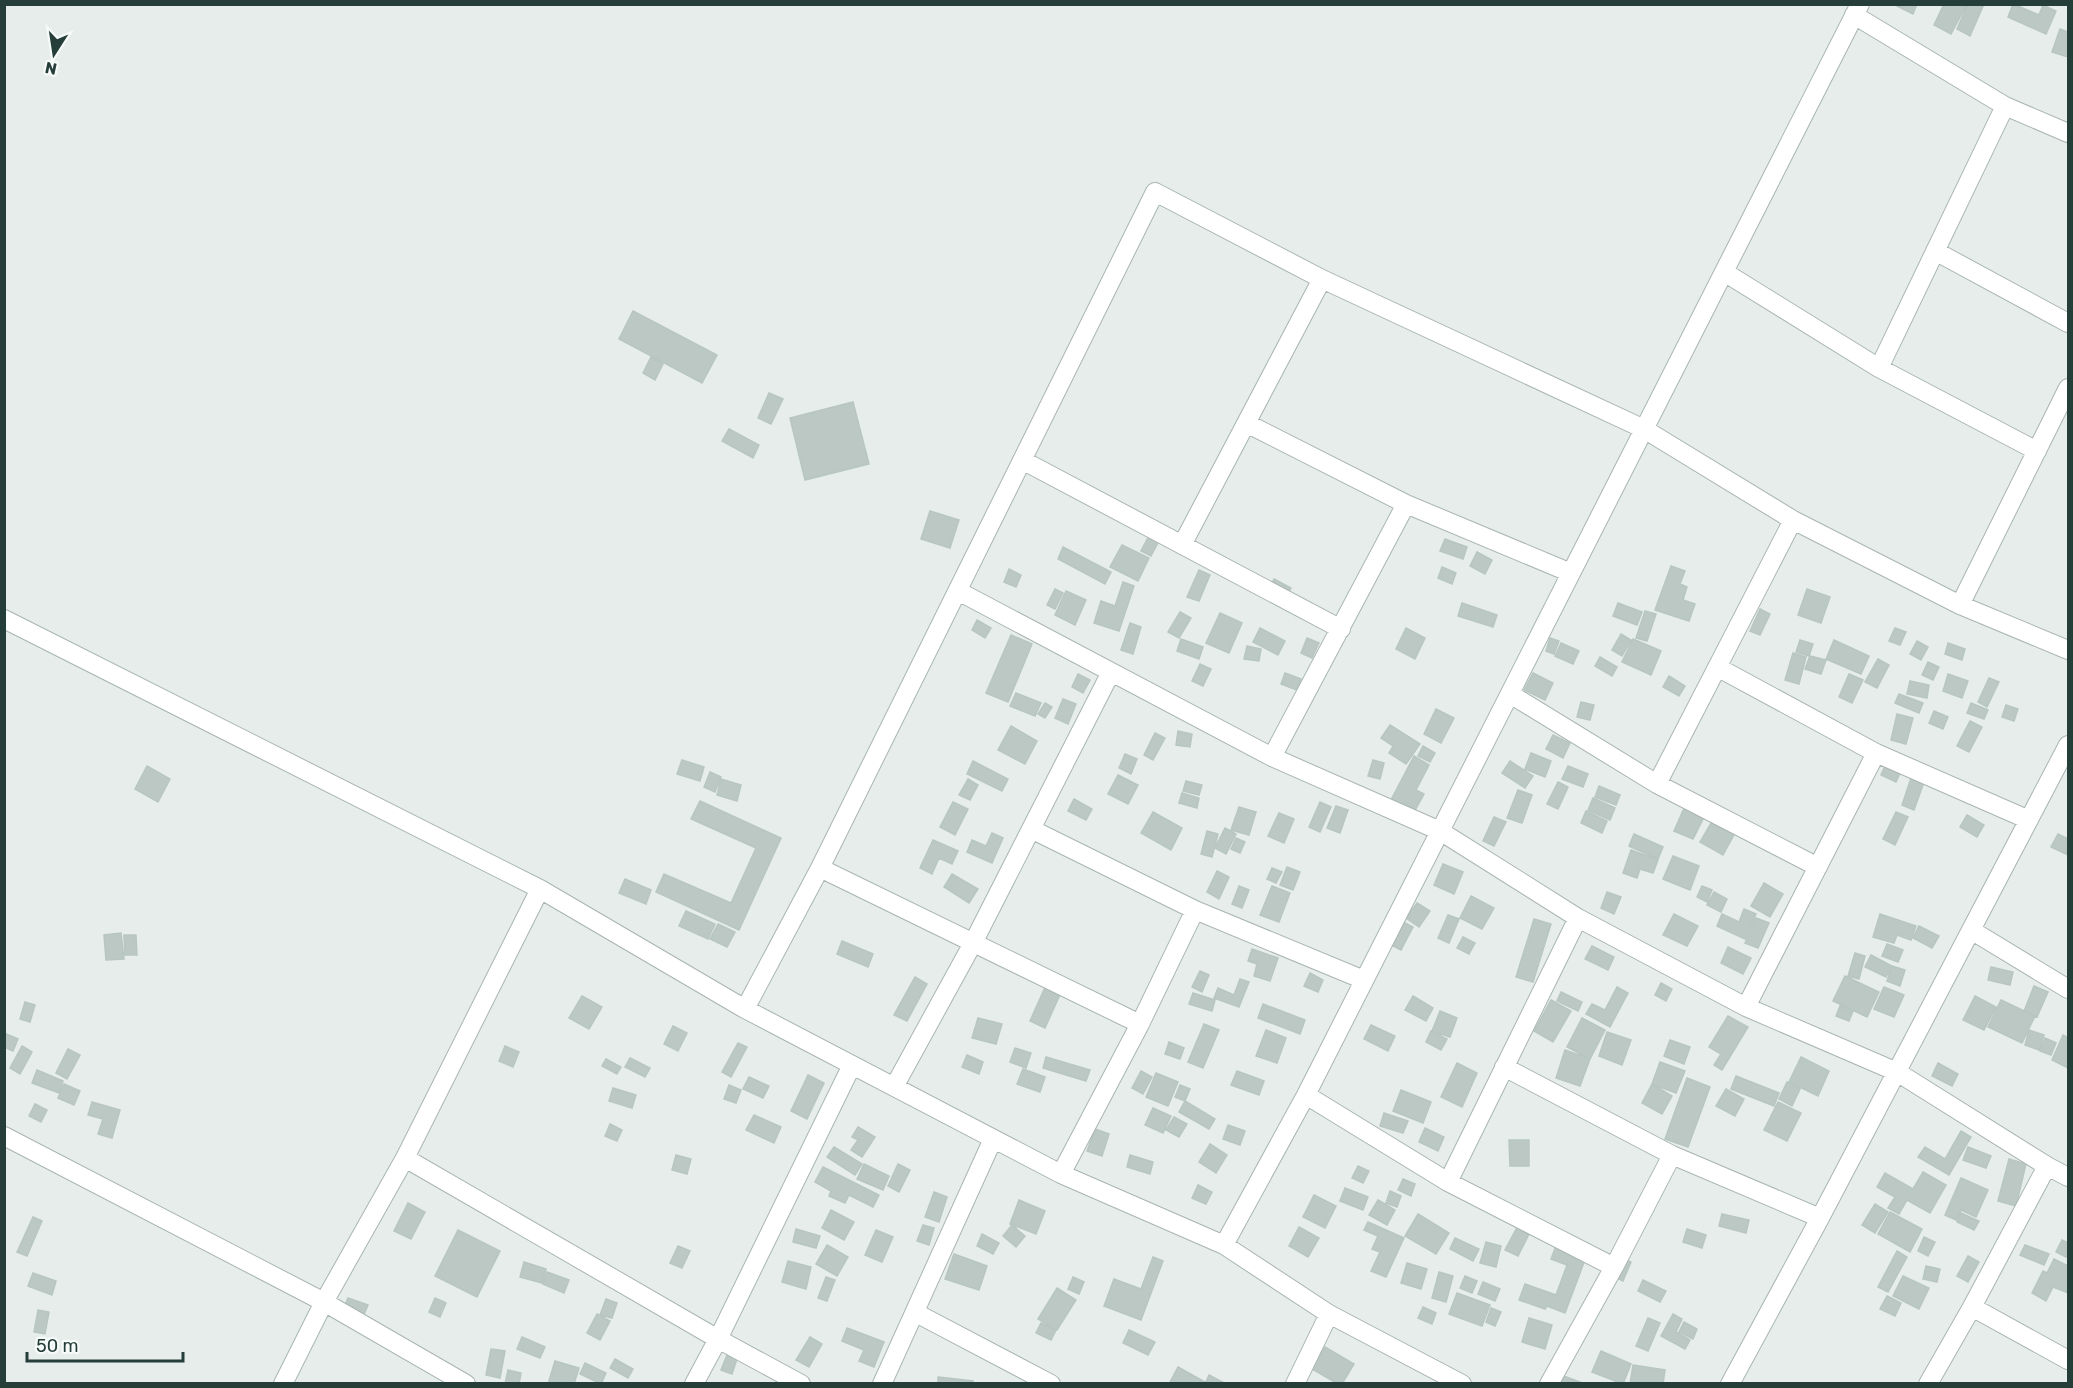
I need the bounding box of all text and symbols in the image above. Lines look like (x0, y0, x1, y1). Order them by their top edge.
north arrow (24, 24, 84, 84)
text: N (43, 58, 59, 79)
scale bar (27, 1325, 183, 1363)
text: 50 m (36, 1335, 79, 1357)

